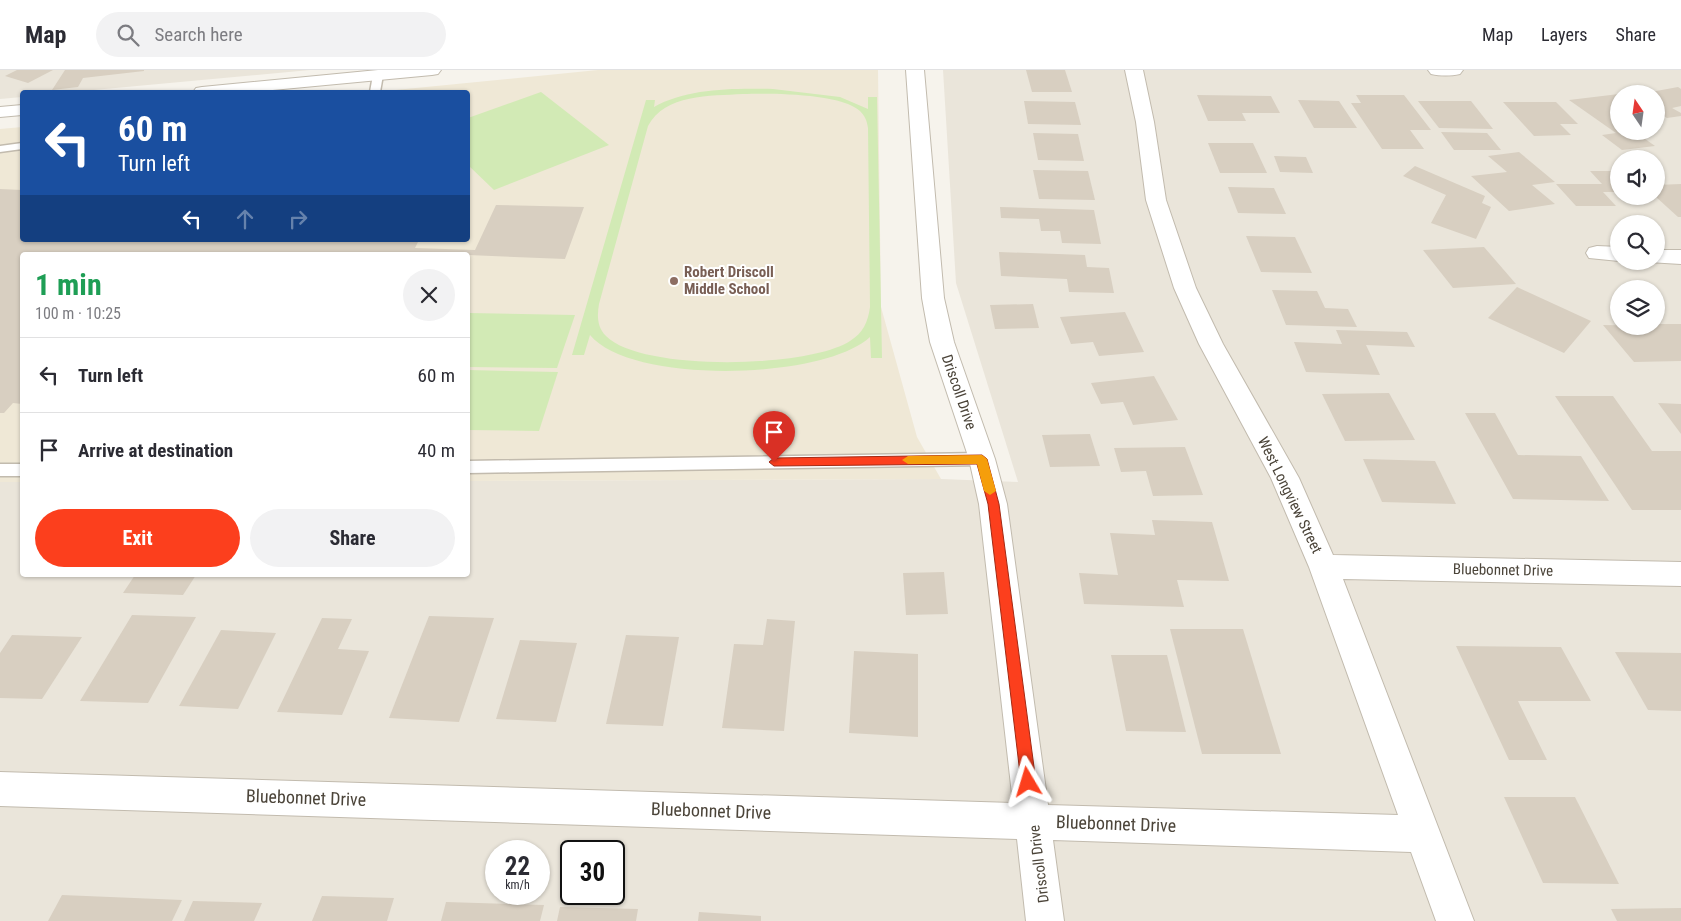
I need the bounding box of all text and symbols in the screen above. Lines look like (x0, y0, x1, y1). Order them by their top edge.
search box (96, 12, 446, 57)
text: Map (25, 21, 66, 49)
icon: search (114, 21, 142, 49)
text: Search here (154, 23, 243, 46)
text: Map (1482, 24, 1513, 45)
text: Layers (1541, 24, 1588, 45)
text: Share (1616, 24, 1656, 45)
north arrow (1610, 85, 1665, 140)
map controls (1610, 85, 1665, 335)
text: 60 m (118, 109, 187, 150)
icon: left (35, 110, 100, 175)
button: sound (1610, 150, 1665, 205)
text: Turn left (118, 151, 190, 176)
icon: left (178, 205, 206, 233)
icon: ahead (231, 205, 259, 233)
icon: right (284, 205, 312, 233)
button: search (1610, 215, 1665, 270)
place label: Robert Driscoll Middle School (684, 263, 774, 298)
text: 1 min (35, 267, 102, 302)
button: close (403, 269, 455, 321)
marker: Robert Driscoll Middle School (668, 275, 680, 287)
button: layers (1610, 280, 1665, 335)
text: 100 m · 10:25 (35, 304, 121, 323)
street label: Driscoll Drive (938, 352, 980, 432)
icon: left (35, 361, 63, 389)
text: Turn left (78, 364, 143, 387)
text: 60 m (418, 364, 455, 387)
pin (753, 411, 795, 462)
icon: arrive (760, 418, 788, 446)
street label: West Longview Street (1254, 434, 1326, 556)
icon: arrive (35, 436, 63, 464)
text: Arrive at destination (78, 439, 233, 462)
text: 40 m (418, 439, 455, 462)
button: Exit (35, 509, 240, 567)
button: Share (250, 509, 455, 567)
street label: Bluebonnet Drive (1453, 560, 1553, 580)
position arrow (1001, 755, 1053, 807)
street label: Bluebonnet Drive (246, 785, 366, 810)
street label: Bluebonnet Drive (651, 798, 771, 823)
street label: Bluebonnet Drive (1056, 811, 1176, 836)
street label: Driscoll Drive (1025, 824, 1053, 904)
speed limit sign: 30 (560, 840, 625, 905)
text: 22 (505, 852, 530, 881)
text: km/h (505, 878, 530, 892)

